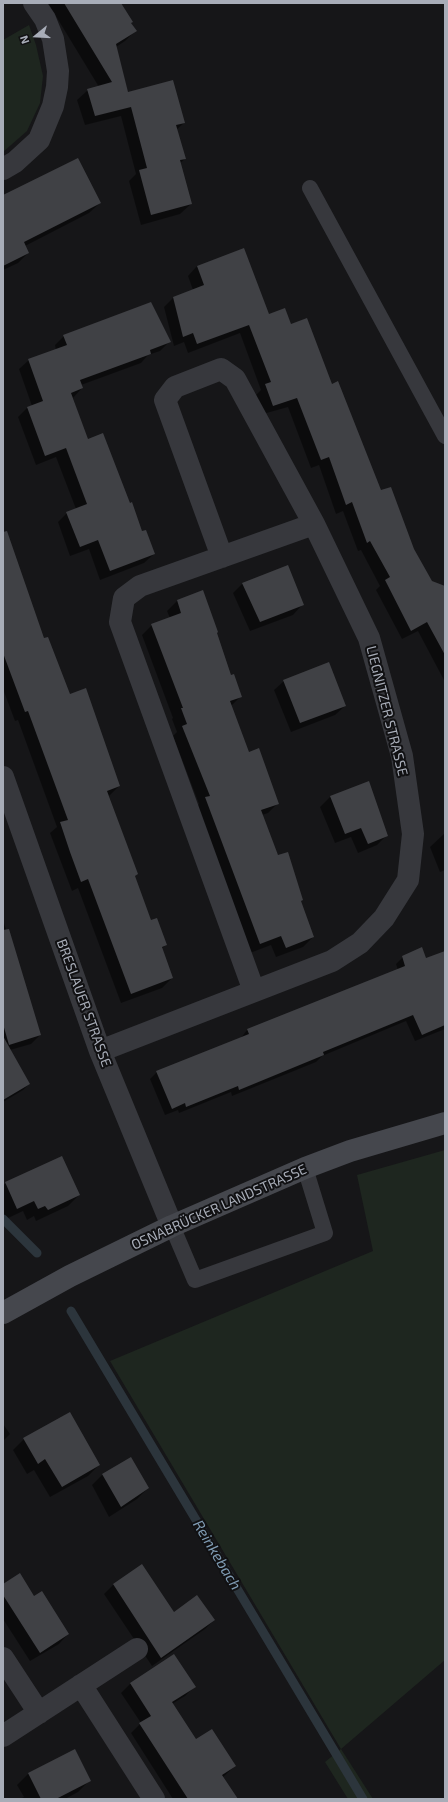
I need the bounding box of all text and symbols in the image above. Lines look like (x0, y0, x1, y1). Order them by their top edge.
north arrow (16, 16, 56, 56)
text: N (17, 34, 32, 46)
street label: LIEGNITZER STRASSE (363, 644, 411, 778)
street label: BRESLAUER STRASSE (53, 937, 115, 1069)
street label: OSNABRÜCKER LANDSTRASSE (129, 1161, 309, 1253)
water label: Reinkebach (189, 1517, 245, 1593)

